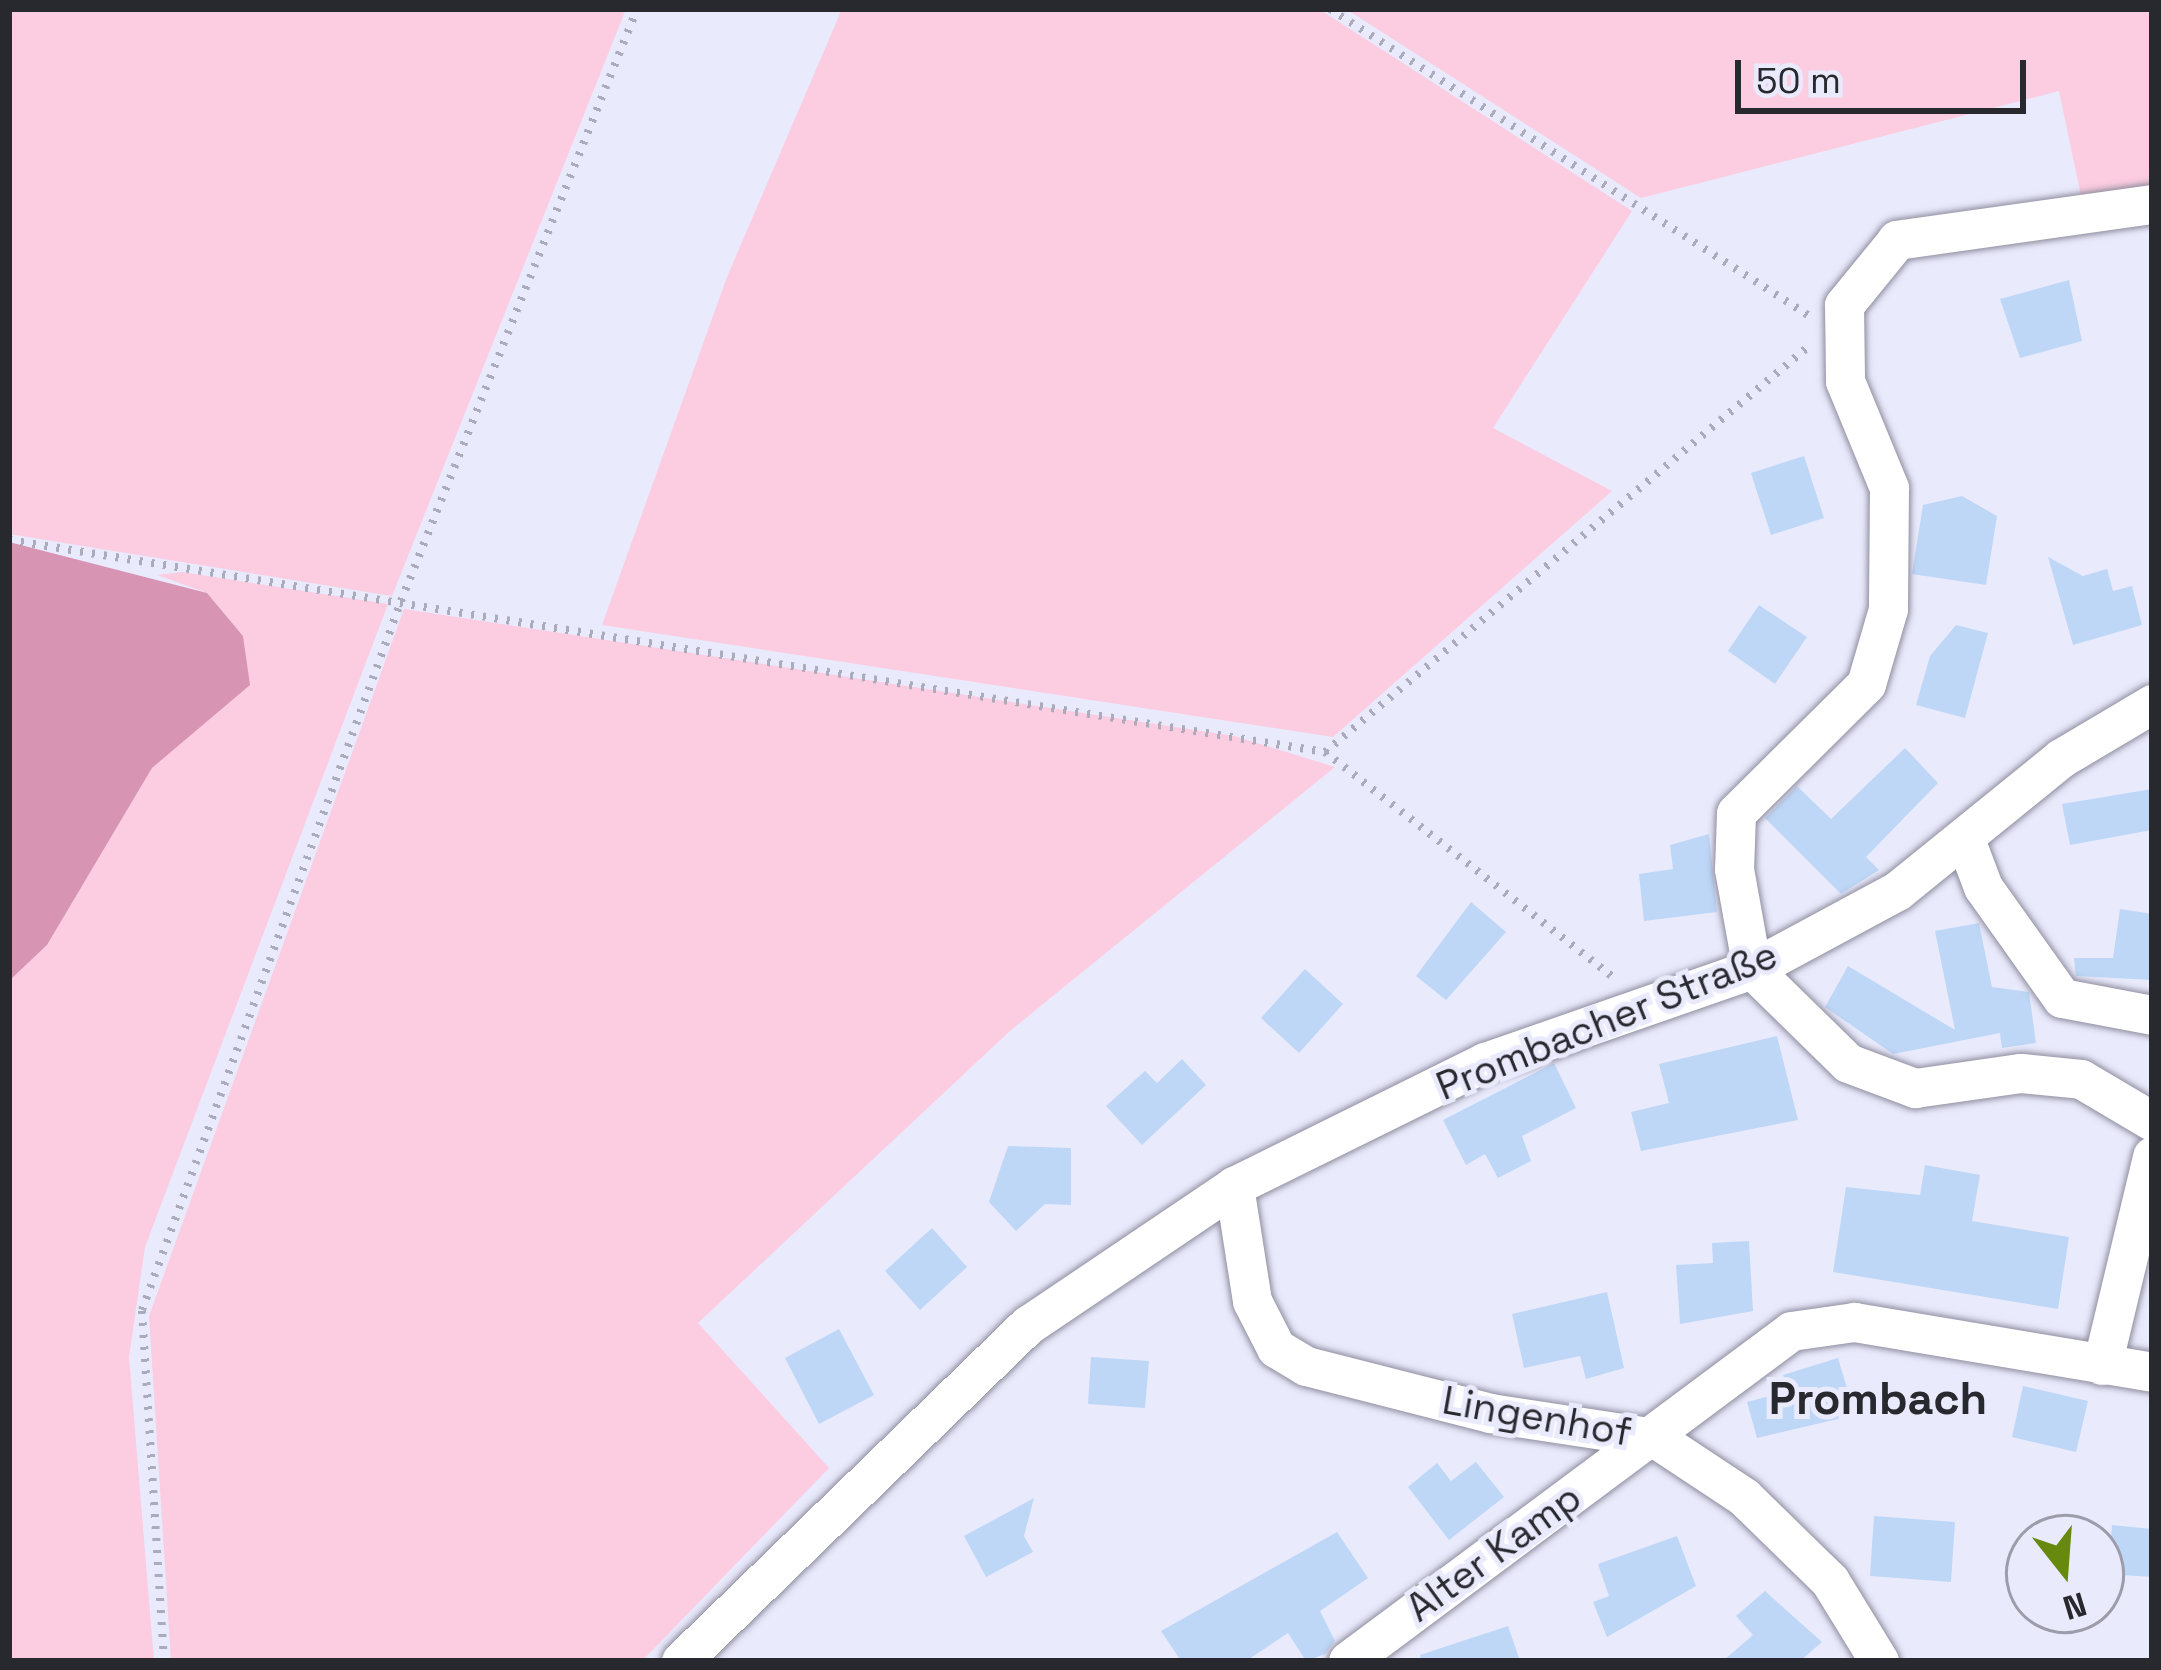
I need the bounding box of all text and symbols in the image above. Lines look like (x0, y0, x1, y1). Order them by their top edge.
scale bar (1741, 36, 2032, 110)
text: 50 m (1756, 58, 1841, 104)
street label: Prombacher Straße (1430, 931, 1784, 1111)
district label: Prombach (1769, 1372, 1987, 1426)
street label: Lingenhof (1439, 1377, 1635, 1457)
street label: Alter Kamp (1398, 1474, 1590, 1632)
north arrow (2005, 1514, 2125, 1634)
text: N (2058, 1582, 2091, 1629)

